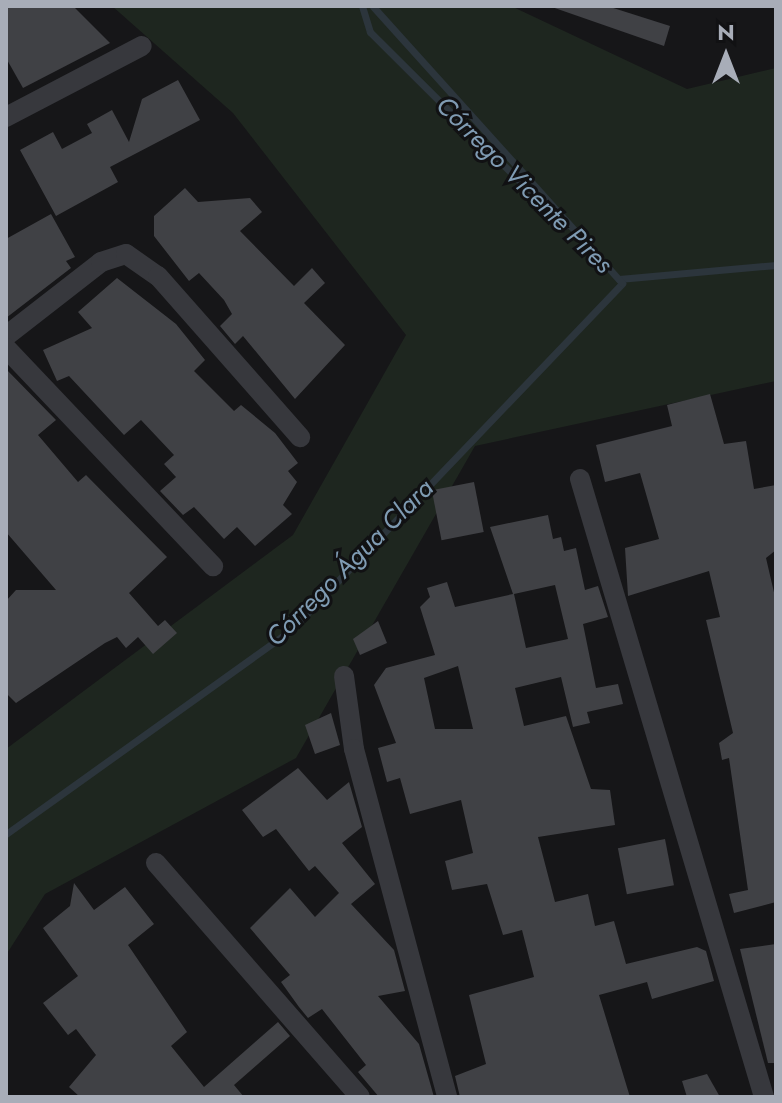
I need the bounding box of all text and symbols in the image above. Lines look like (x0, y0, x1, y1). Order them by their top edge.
north arrow (686, 16, 766, 96)
text: N (717, 16, 735, 48)
water label: Córrego Vicente Pires (429, 90, 619, 280)
water label: Córrego Água Clara (260, 473, 440, 653)

